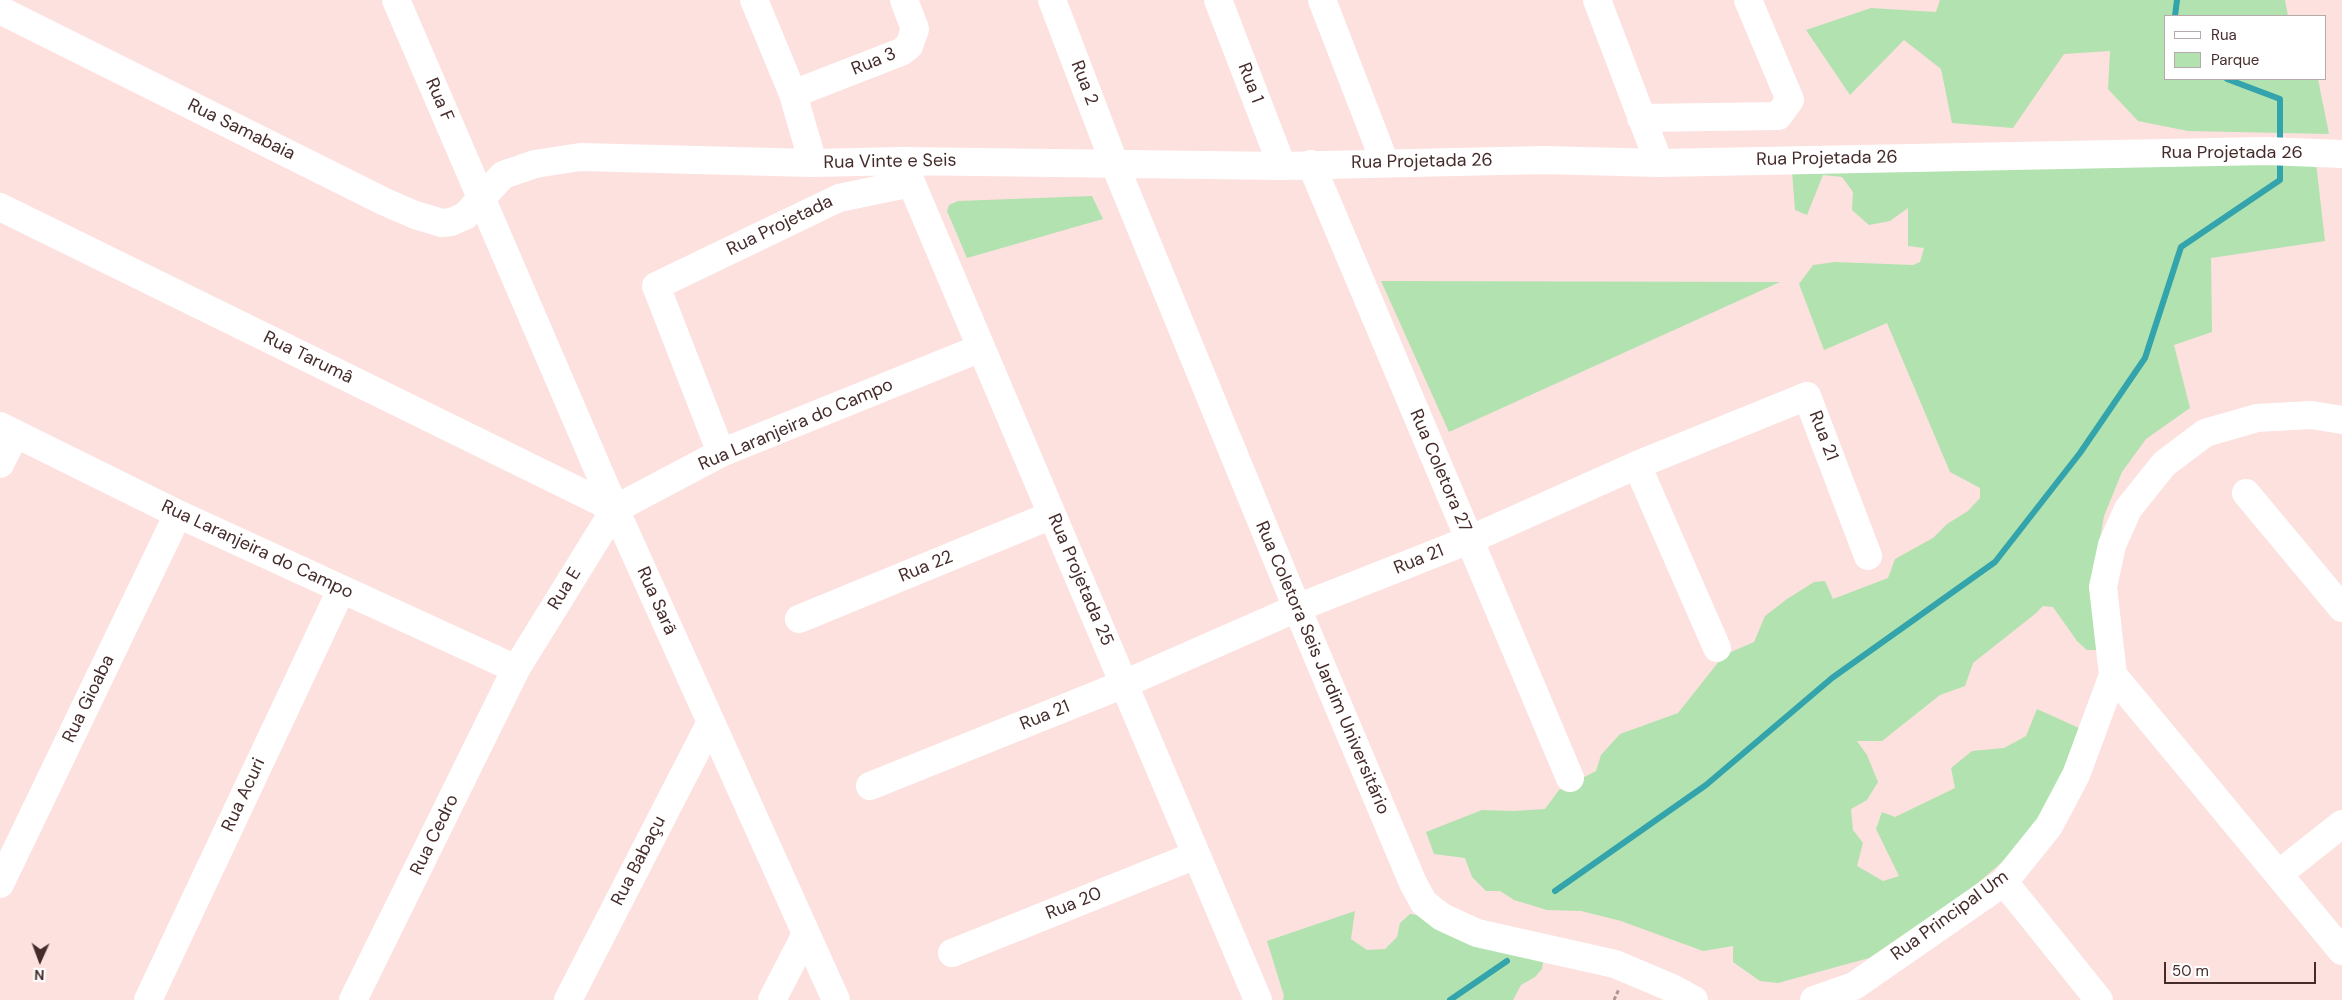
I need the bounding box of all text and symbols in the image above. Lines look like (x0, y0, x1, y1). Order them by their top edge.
legend (2164, 15, 2327, 80)
text: Rua (2211, 25, 2237, 45)
street label: Rua 3 (849, 43, 899, 81)
text: Parque (2211, 50, 2259, 70)
street label: Rua 2 (1066, 58, 1102, 108)
street label: Rua 1 (1233, 60, 1267, 106)
street label: Rua F (420, 75, 458, 125)
street label: Rua Samabaia (184, 95, 298, 165)
street label: Rua Projetada 26 (2161, 142, 2303, 164)
street label: Rua Projetada 26 (1756, 147, 1898, 171)
street label: Rua Vinte e Seis (823, 150, 957, 174)
street label: Rua Projetada 26 (1351, 150, 1493, 174)
street label: Rua Projetada (723, 191, 837, 261)
street label: Rua Tarumâ (260, 327, 356, 389)
street label: Rua Laranjeira do Campo (695, 374, 897, 476)
street label: Rua Coletora 27 (1404, 406, 1476, 536)
street label: Rua 21 (1804, 408, 1842, 464)
street label: Rua Laranjeira do Campo (158, 496, 356, 604)
street label: Rua Projetada 25 (1042, 511, 1118, 649)
street label: Rua Coletora Seis Jardim Universitário (1250, 518, 1394, 818)
street label: Rua 21 (1391, 540, 1447, 580)
street label: Rua 22 (896, 546, 956, 588)
street label: Rua E (544, 564, 586, 614)
street label: Rua Sarã (631, 564, 681, 638)
street label: Rua Gioaba (58, 652, 120, 746)
street label: Rua 21 (1017, 696, 1073, 736)
street label: Rua Acuri (218, 755, 270, 835)
street label: Rua Cedro (406, 791, 464, 879)
street label: Rua Babaçu (607, 812, 671, 910)
street label: Rua Principal Um (1887, 866, 2013, 966)
street label: Rua 20 (1043, 883, 1105, 925)
north arrow (15, 935, 65, 985)
scale bar (2167, 952, 2320, 984)
text: 50 m (2172, 961, 2209, 981)
text: N (34, 966, 45, 984)

